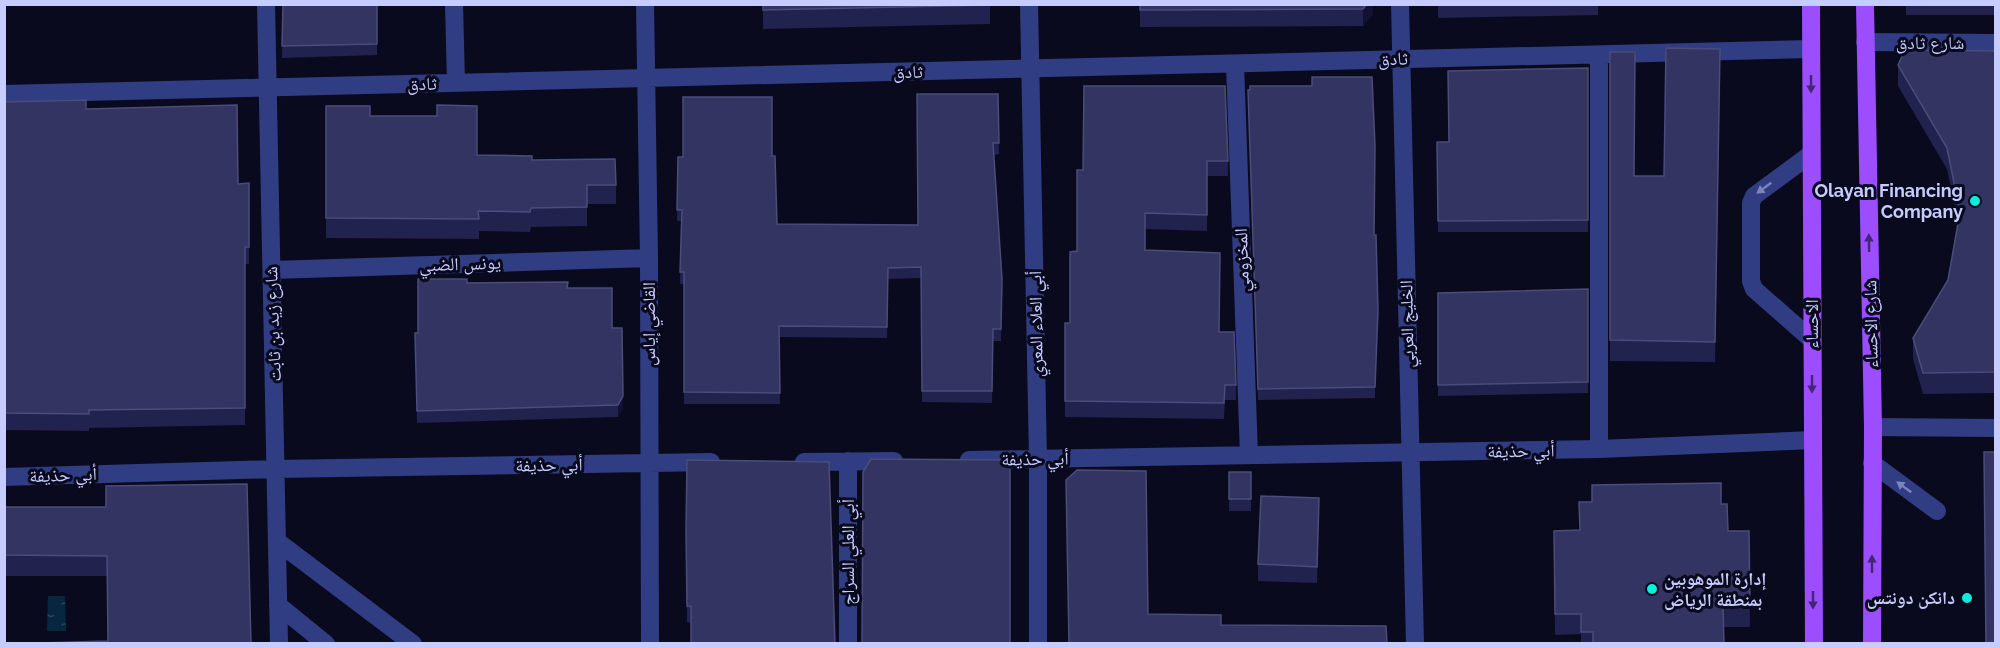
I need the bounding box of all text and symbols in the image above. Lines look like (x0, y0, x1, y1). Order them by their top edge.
street label: شارع ثادق (1896, 32, 1964, 54)
street label: ثادق (1378, 47, 1408, 71)
street label: ثادق (893, 61, 923, 83)
street label: ثادق (407, 73, 437, 95)
one-way arrow (1806, 74, 1816, 93)
place label: Olayan Financing Company (1815, 180, 1963, 222)
one-way arrow (1757, 182, 1772, 194)
marker: Olayan Financing Company (1968, 194, 1982, 208)
street label: المخزومي (1230, 228, 1258, 292)
one-way arrow (1865, 234, 1874, 253)
street label: يونس الضبي (419, 252, 502, 280)
street label: شارع زيد بن ثابت (260, 266, 286, 382)
street label: أبي العلاء المعري (1024, 270, 1051, 377)
street label: الخليج العربي (1395, 280, 1422, 368)
street label: شارع الاحساء (1859, 280, 1883, 368)
street label: القاضي إياس (638, 282, 664, 366)
street label: الاحساء (1801, 299, 1822, 349)
one-way arrow (1807, 374, 1817, 393)
street label: أبي حذيفة (1487, 439, 1555, 466)
street label: أبي حذيفة (1001, 447, 1069, 474)
street label: أبي حذيفة (515, 453, 583, 480)
street label: أبي حذيفة (29, 463, 97, 491)
one-way arrow (1897, 481, 1913, 493)
street label: أبي العلي السراج (837, 499, 863, 605)
one-way arrow (1867, 555, 1877, 574)
place label: إدارة الموهوبين بمنطقة الرياض (1664, 568, 1766, 611)
marker: إدارة الموهوبين بمنطقة الرياض (1645, 582, 1659, 596)
place label: دانكن دونتس (1867, 587, 1955, 609)
one-way arrow (1808, 590, 1818, 609)
marker: دانكن دونتس (1960, 591, 1974, 605)

